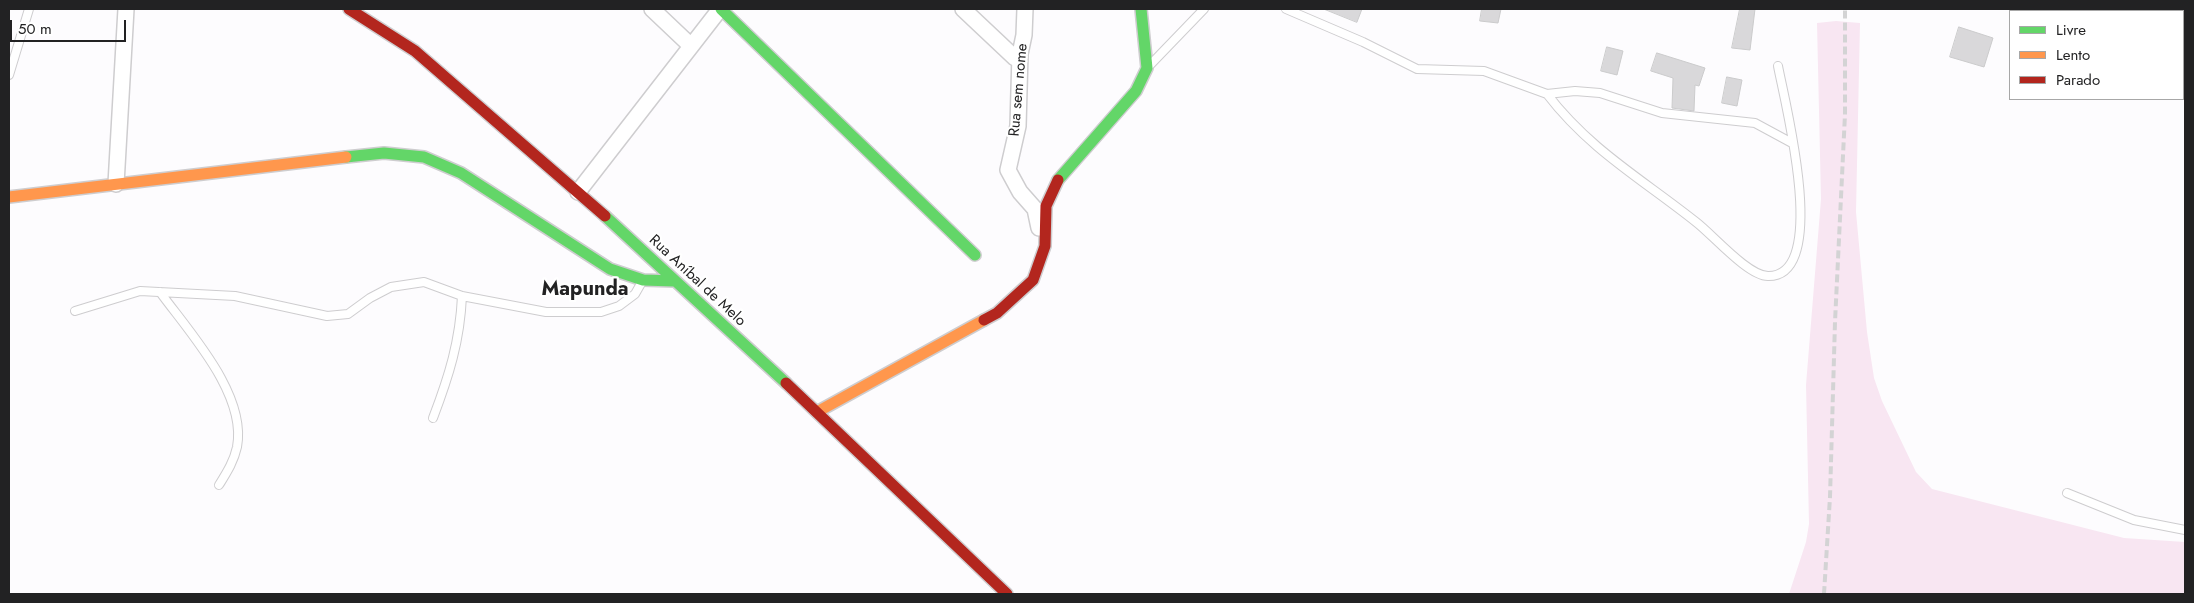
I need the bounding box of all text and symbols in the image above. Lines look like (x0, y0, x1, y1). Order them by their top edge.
scale bar (12, 10, 129, 42)
legend (2009, 10, 2184, 100)
text: 50 m (18, 18, 52, 40)
text: Livre (2056, 19, 2086, 41)
street label: Rua sem nome (1006, 43, 1032, 137)
text: Lento (2056, 44, 2090, 66)
text: Parado (2056, 69, 2100, 91)
street label: Rua Aníbal de Melo (645, 232, 749, 330)
district label: Mapunda (541, 278, 629, 302)

